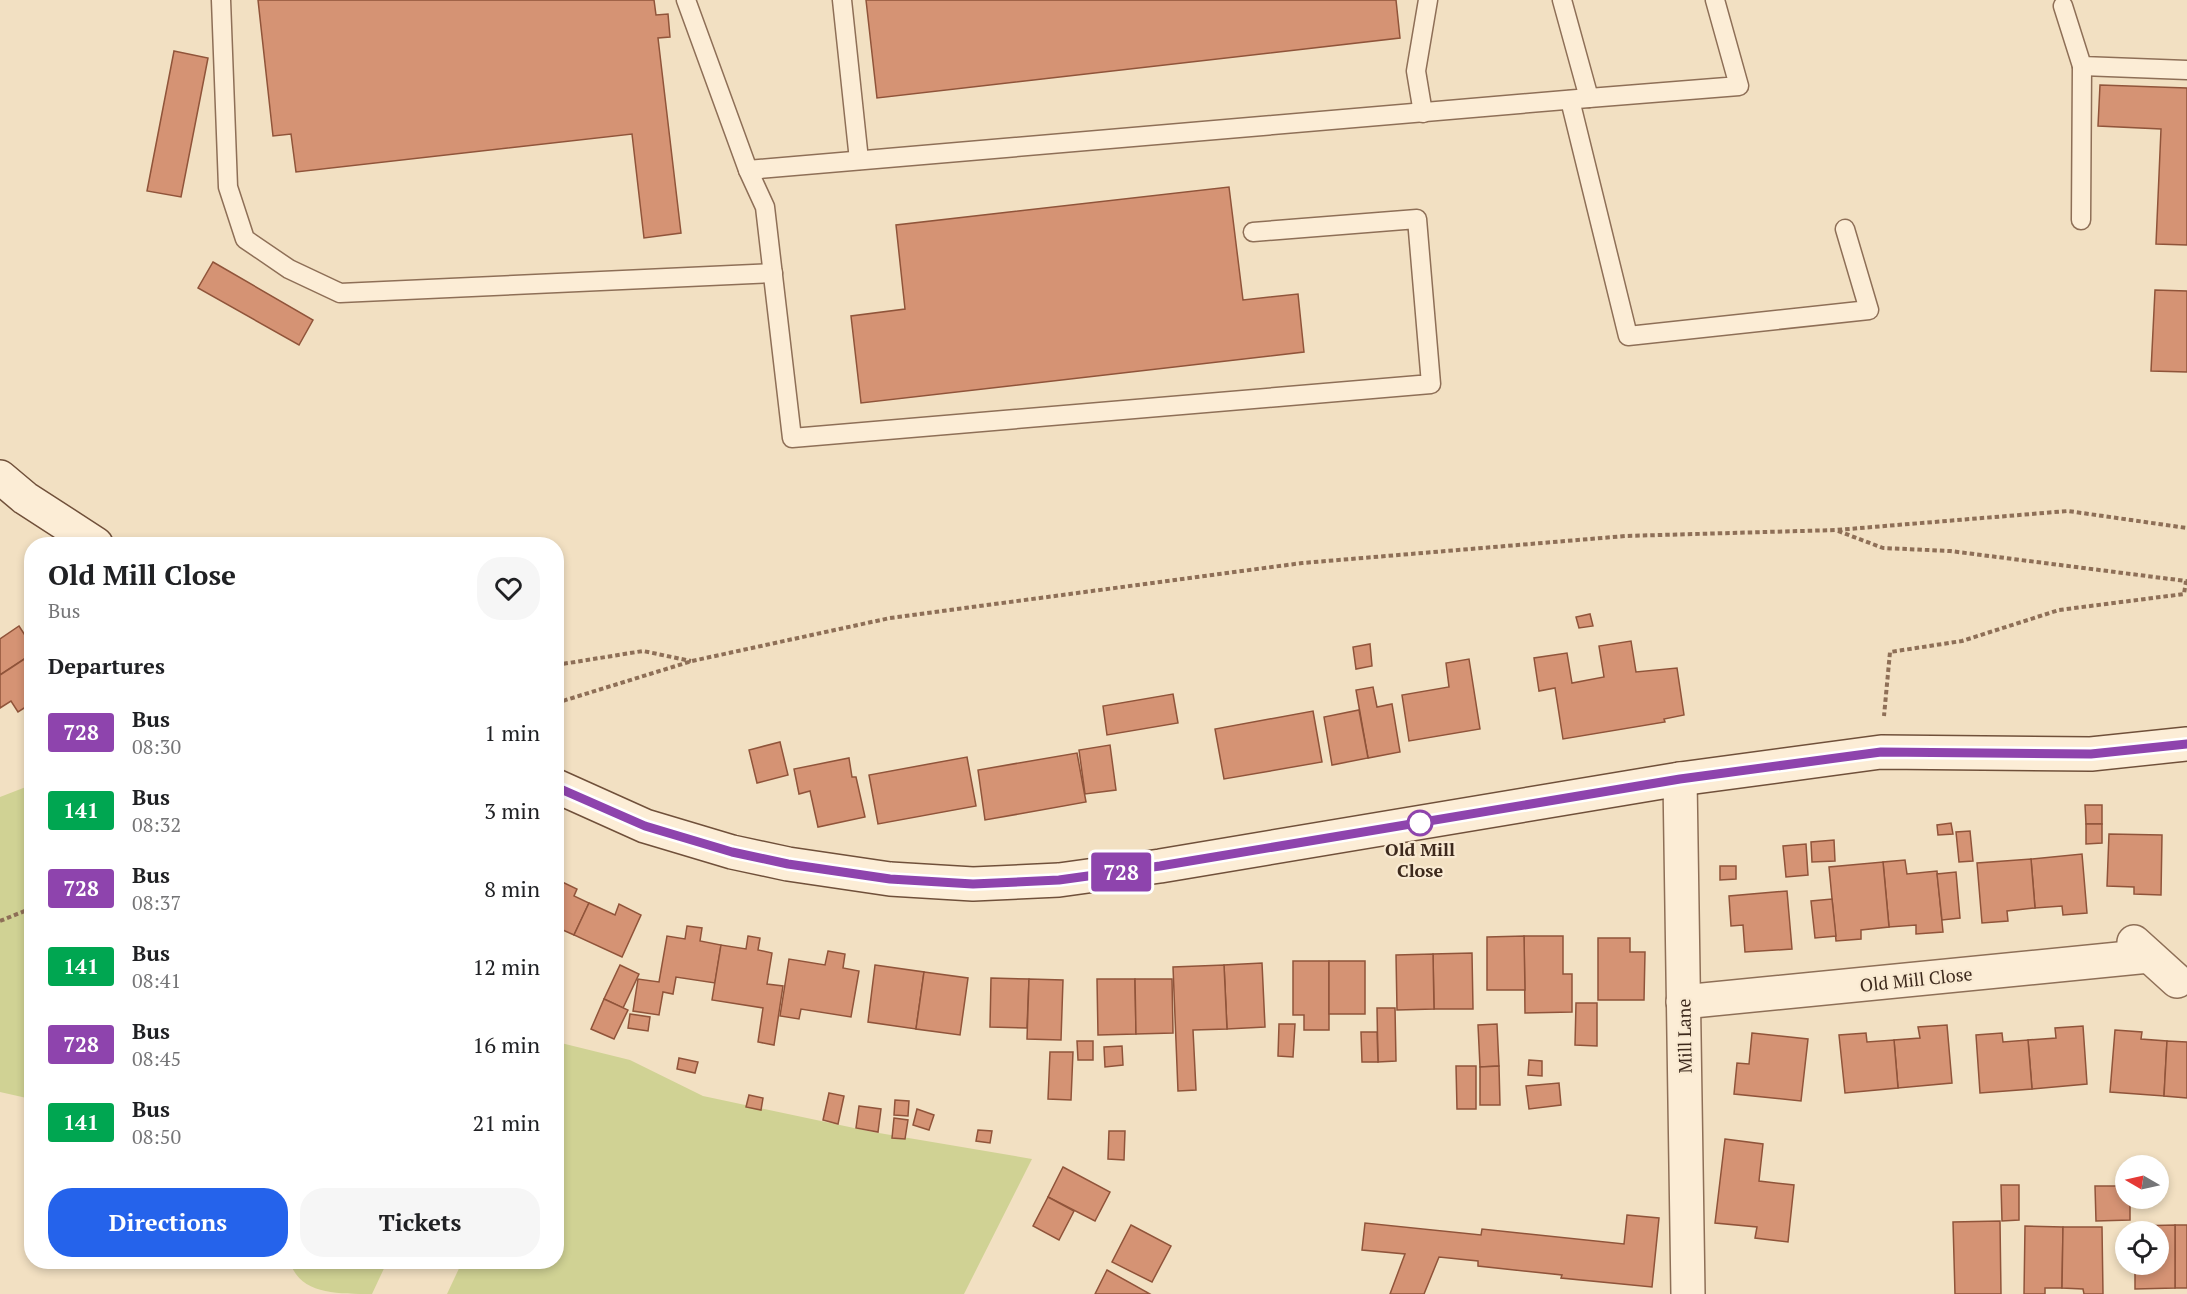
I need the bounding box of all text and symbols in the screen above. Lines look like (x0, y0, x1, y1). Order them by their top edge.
text: Old Mill Close (48, 556, 236, 593)
button: heart (477, 557, 540, 620)
text: Bus (48, 597, 80, 624)
text: Departures (48, 651, 165, 680)
text: Bus (132, 704, 170, 733)
text: 728 (63, 718, 99, 746)
text: 1 min (484, 718, 540, 747)
text: 08:30 (132, 733, 181, 760)
text: Bus (132, 782, 170, 811)
text: 141 (63, 796, 99, 824)
text: 3 min (484, 796, 540, 825)
marker: Old Mill Close (1407, 810, 1433, 836)
text: 08:32 (132, 811, 181, 838)
place label: Old Mill Close (1385, 837, 1455, 882)
line badge: 728 (1086, 852, 1156, 892)
text: 728 (1103, 858, 1139, 886)
text: Bus (132, 860, 170, 889)
text: 728 (63, 874, 99, 902)
text: 8 min (484, 874, 540, 903)
text: 08:37 (132, 889, 181, 916)
text: Bus (132, 938, 170, 967)
text: 141 (63, 952, 99, 980)
text: 12 min (473, 952, 540, 981)
street label: Old Mill Close (1858, 961, 1974, 997)
text: 08:41 (132, 967, 181, 994)
street label: Mill Lane (1671, 998, 1697, 1074)
text: Bus (132, 1016, 170, 1045)
text: 728 (63, 1030, 99, 1058)
text: 16 min (473, 1030, 540, 1059)
text: 08:45 (132, 1045, 181, 1072)
text: Bus (132, 1094, 170, 1123)
text: 141 (63, 1108, 99, 1136)
text: 21 min (473, 1108, 540, 1137)
text: 08:50 (132, 1123, 181, 1150)
north arrow (2115, 1155, 2169, 1209)
map controls (2115, 1155, 2169, 1275)
button: Directions (48, 1188, 288, 1257)
button: Tickets (300, 1188, 540, 1257)
button: locate (2115, 1221, 2169, 1275)

